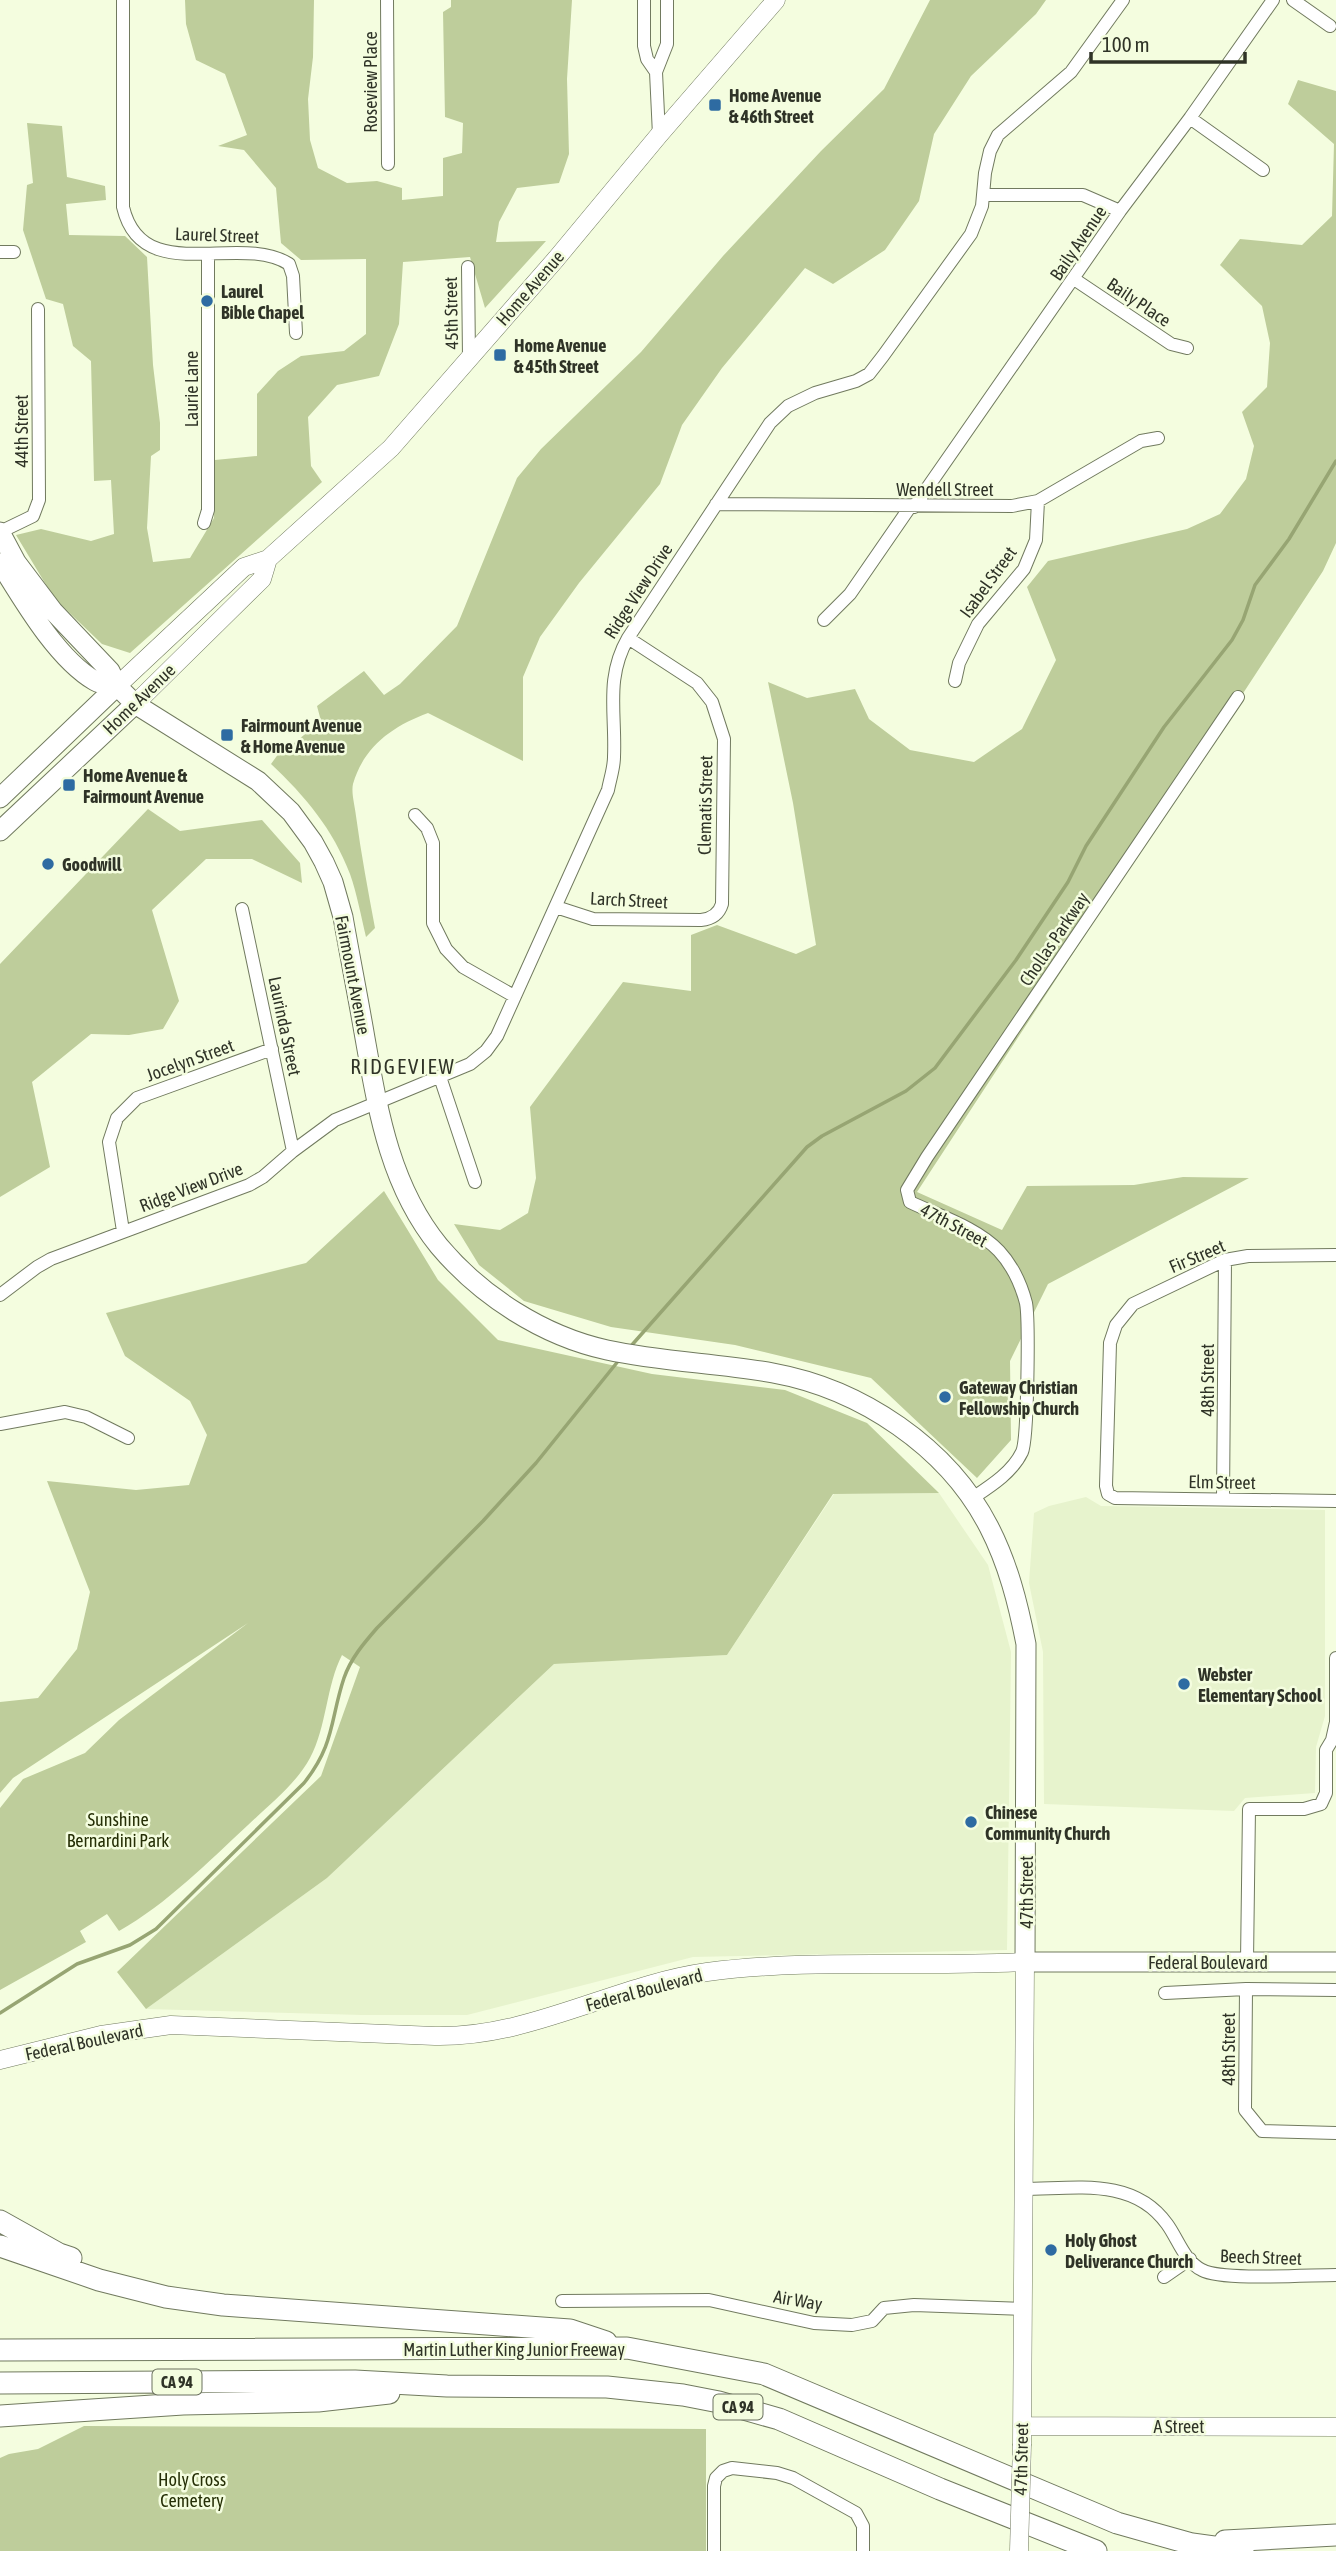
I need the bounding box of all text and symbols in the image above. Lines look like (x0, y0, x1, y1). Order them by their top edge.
scale bar (1091, 21, 1245, 65)
street label: Roseview Place (360, 31, 381, 133)
text: 100 m (1102, 32, 1150, 56)
place label: Home Avenue & 46th Street (729, 85, 821, 127)
marker: Home Avenue & 46th Street (707, 97, 723, 113)
street label: Baily Avenue (1045, 202, 1111, 284)
street label: Laurel Street (175, 223, 259, 247)
street label: Home Avenue (492, 246, 568, 330)
street label: Baily Place (1103, 273, 1175, 331)
street label: 45th Street (440, 276, 462, 350)
place label: Laurel Bible Chapel (221, 281, 304, 323)
marker: Laurel Bible Chapel (199, 293, 215, 309)
place label: Home Avenue & 45th Street (514, 335, 606, 377)
marker: Home Avenue & 45th Street (492, 347, 508, 363)
street label: Laurie Lane (181, 351, 202, 427)
street label: 44th Street (11, 395, 32, 467)
street label: Wendell Street (896, 479, 994, 500)
street label: Ridge View Drive (600, 540, 676, 642)
street label: Isabel Street (955, 542, 1021, 622)
street label: Home Avenue (98, 659, 180, 739)
place label: Fairmount Avenue & Home Avenue (241, 715, 362, 757)
marker: Fairmount Avenue & Home Avenue (219, 727, 235, 743)
street label: Clematis Street (694, 755, 716, 855)
place label: Home Avenue & Fairmount Avenue (83, 765, 204, 807)
marker: Home Avenue & Fairmount Avenue (61, 777, 77, 793)
place label: Goodwill (62, 854, 122, 875)
marker: Goodwill (40, 856, 56, 872)
street label: Larch Street (590, 887, 668, 913)
street label: Chollas Parkway (1015, 888, 1093, 990)
street label: Fairmount Avenue (331, 914, 375, 1036)
street label: Laurinda Street (264, 974, 306, 1078)
street label: Jocelyn Street (143, 1034, 237, 1086)
district label: RIDGEVIEW (350, 1054, 456, 1078)
street label: Ridge View Drive (136, 1158, 246, 1216)
street label: 47th Street (917, 1199, 991, 1251)
street label: Fir Street (1166, 1235, 1228, 1277)
street label: 48th Street (1197, 1344, 1218, 1416)
place label: Gateway Christian Fellowship Church (959, 1377, 1079, 1419)
marker: Gateway Christian Fellowship Church (937, 1389, 953, 1405)
street label: Elm Street (1188, 1471, 1256, 1493)
place label: Webster Elementary School (1197, 1664, 1322, 1706)
marker: Webster Elementary School (1176, 1676, 1192, 1692)
place label: Chinese Community Church (985, 1802, 1111, 1844)
park label: Sunshine Bernardini Park (67, 1809, 169, 1851)
marker: Chinese Community Church (963, 1814, 979, 1830)
street label: 47th Street (1016, 1856, 1037, 1928)
street label: Federal Boulevard (1148, 1952, 1268, 1973)
street label: Federal Boulevard (583, 1964, 705, 2016)
street label: 48th Street (1218, 2013, 1239, 2085)
street label: Federal Boulevard (23, 2019, 145, 2065)
place label: Holy Ghost Deliverance Church (1065, 2230, 1193, 2272)
marker: Holy Ghost Deliverance Church (1043, 2242, 1059, 2258)
street label: Beech Street (1220, 2245, 1302, 2269)
street label: Air Way (772, 2285, 824, 2315)
street label: Martin Luther King Junior Freeway (403, 2339, 625, 2360)
road number: CA 94 (152, 2370, 202, 2394)
road number: CA 94 (714, 2394, 762, 2420)
street label: A Street (1154, 2416, 1204, 2437)
street label: 47th Street (1010, 2422, 1032, 2496)
park label: Holy Cross Cemetery (158, 2469, 226, 2511)

